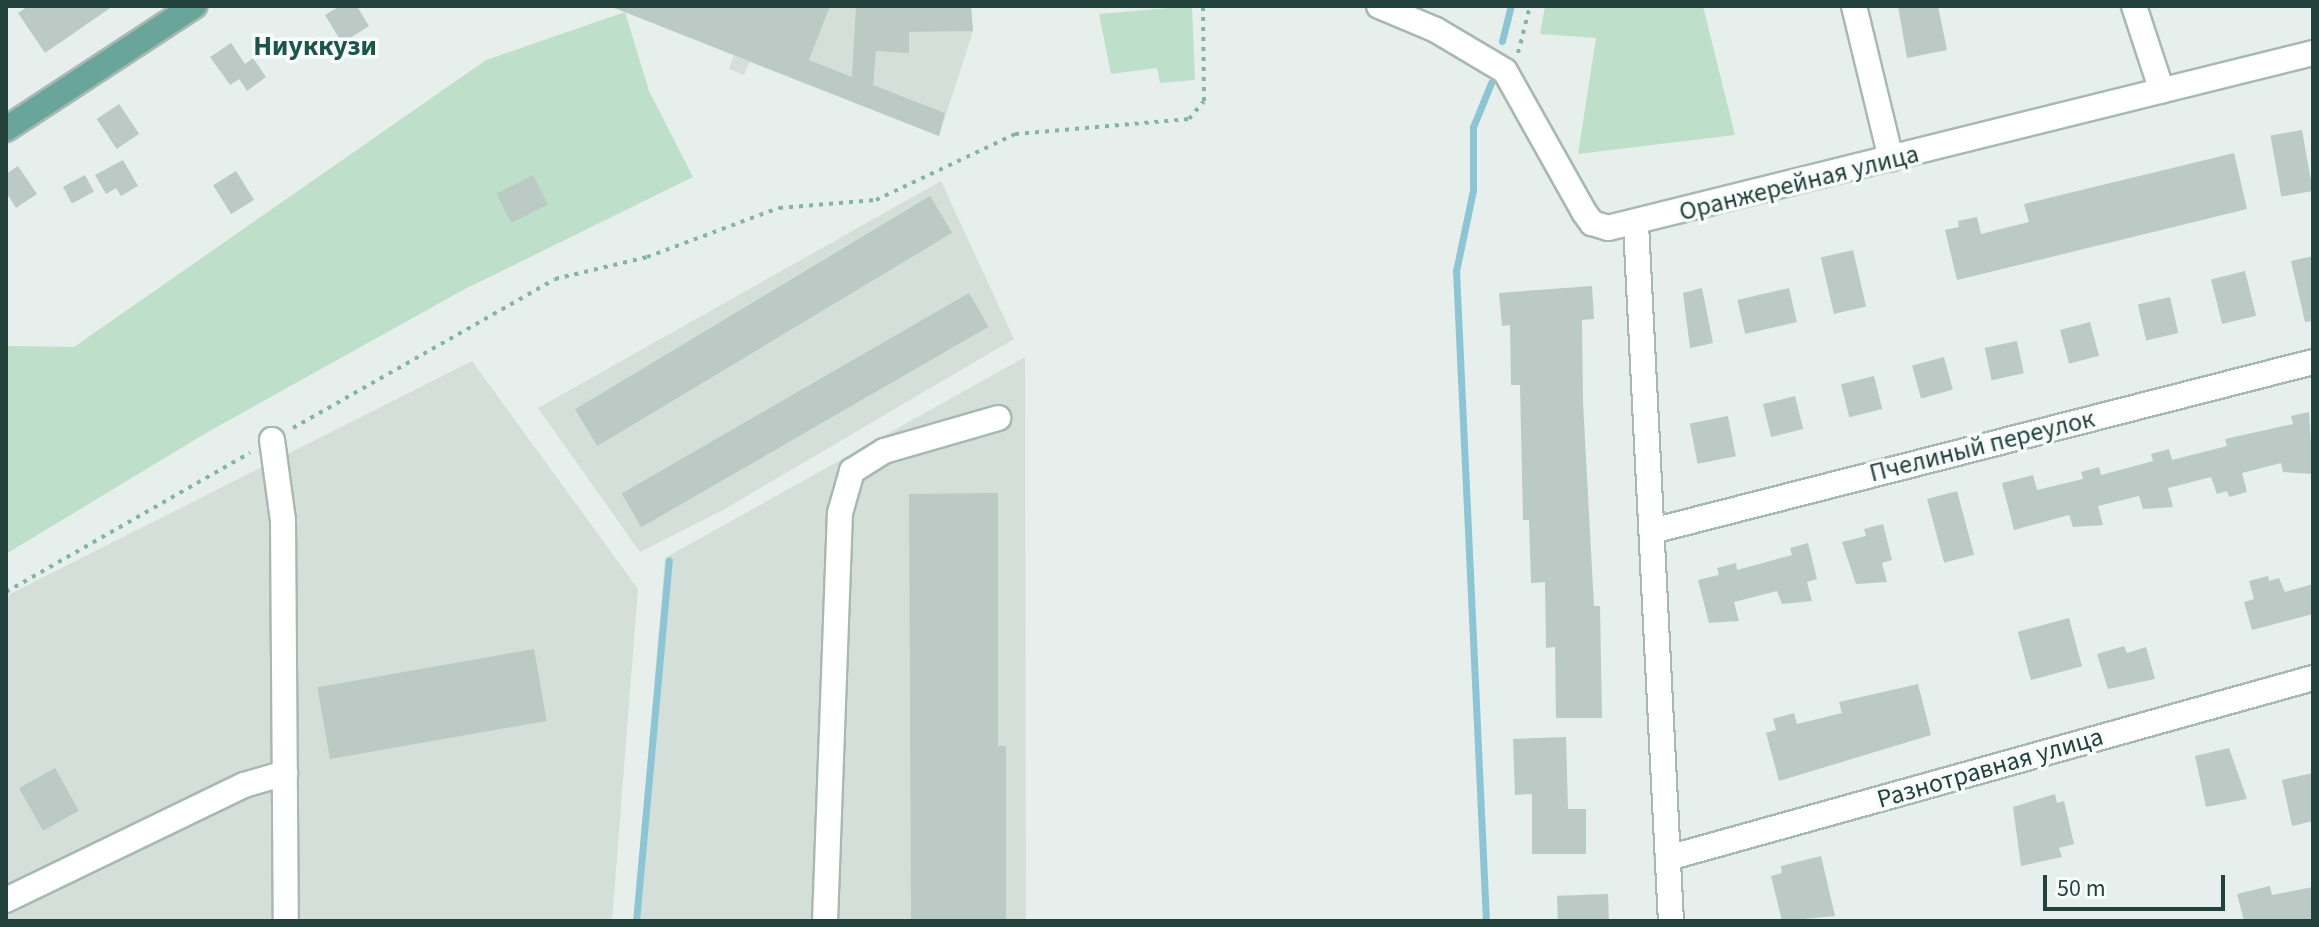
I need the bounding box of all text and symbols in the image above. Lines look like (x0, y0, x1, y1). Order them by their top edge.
district label: Ниуккузи (253, 29, 377, 63)
street label: Оранжерейная улица (1676, 138, 1922, 228)
street label: Пчелиный переулок (1866, 403, 2098, 489)
street label: Разнотравная улица (1873, 721, 2107, 815)
scale bar (2047, 859, 2229, 909)
text: 50 m (2057, 871, 2106, 906)

